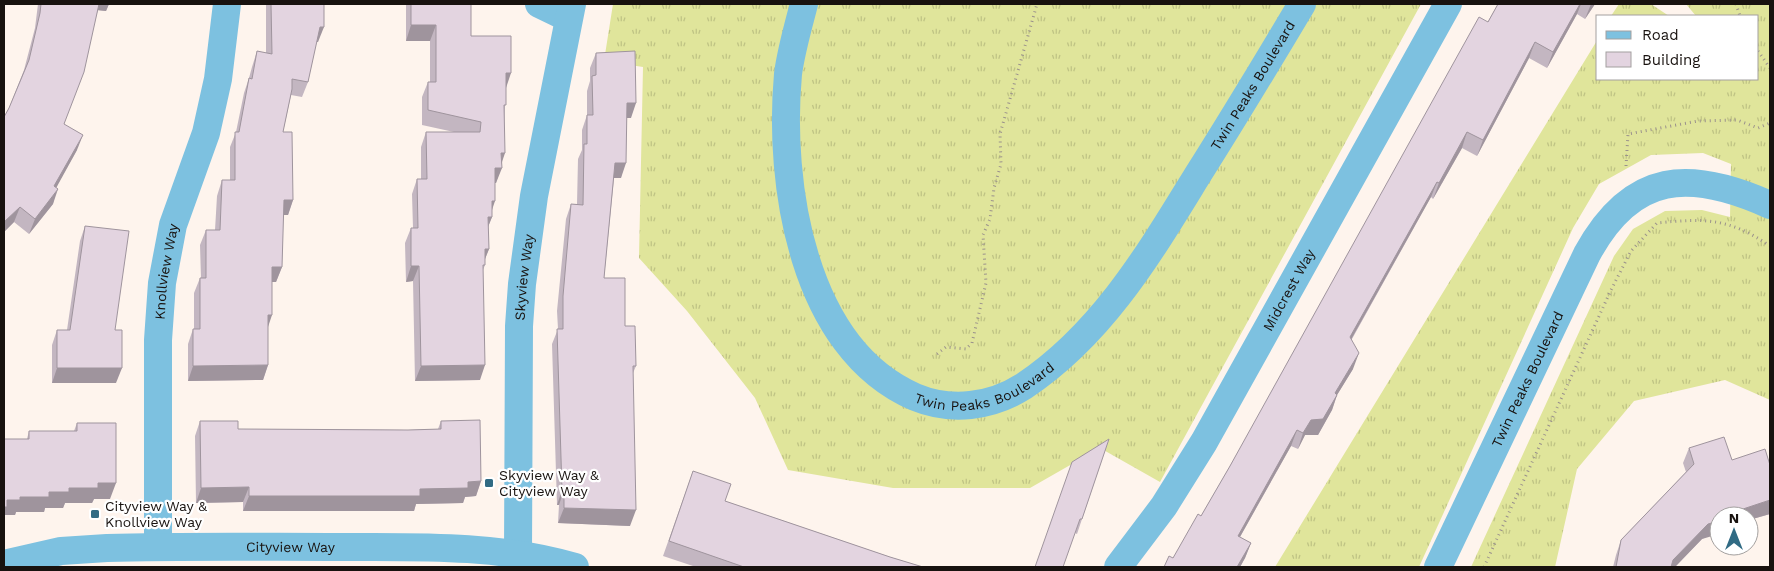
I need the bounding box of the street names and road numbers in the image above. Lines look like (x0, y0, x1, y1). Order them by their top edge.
street label: Twin Peaks Boulevard (1207, 18, 1298, 153)
street label: Knollview Way (151, 221, 181, 320)
street label: Skyview Way (511, 232, 537, 321)
street label: Midcrest Way (1260, 245, 1318, 334)
street label: Twin Peaks Boulevard (1488, 309, 1567, 450)
street label: Twin Peaks Boulevard (912, 359, 1057, 414)
street label: Cityview Way (246, 539, 336, 555)

